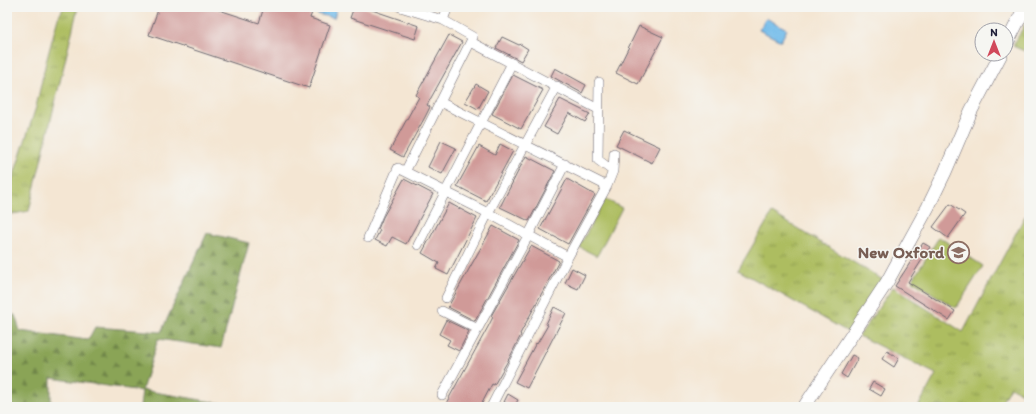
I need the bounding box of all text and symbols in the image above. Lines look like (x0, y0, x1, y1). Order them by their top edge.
north arrow (974, 22, 1014, 62)
text: N (990, 26, 998, 39)
school or university icon: New Oxford (946, 239, 972, 265)
place label: New Oxford (858, 242, 945, 262)

